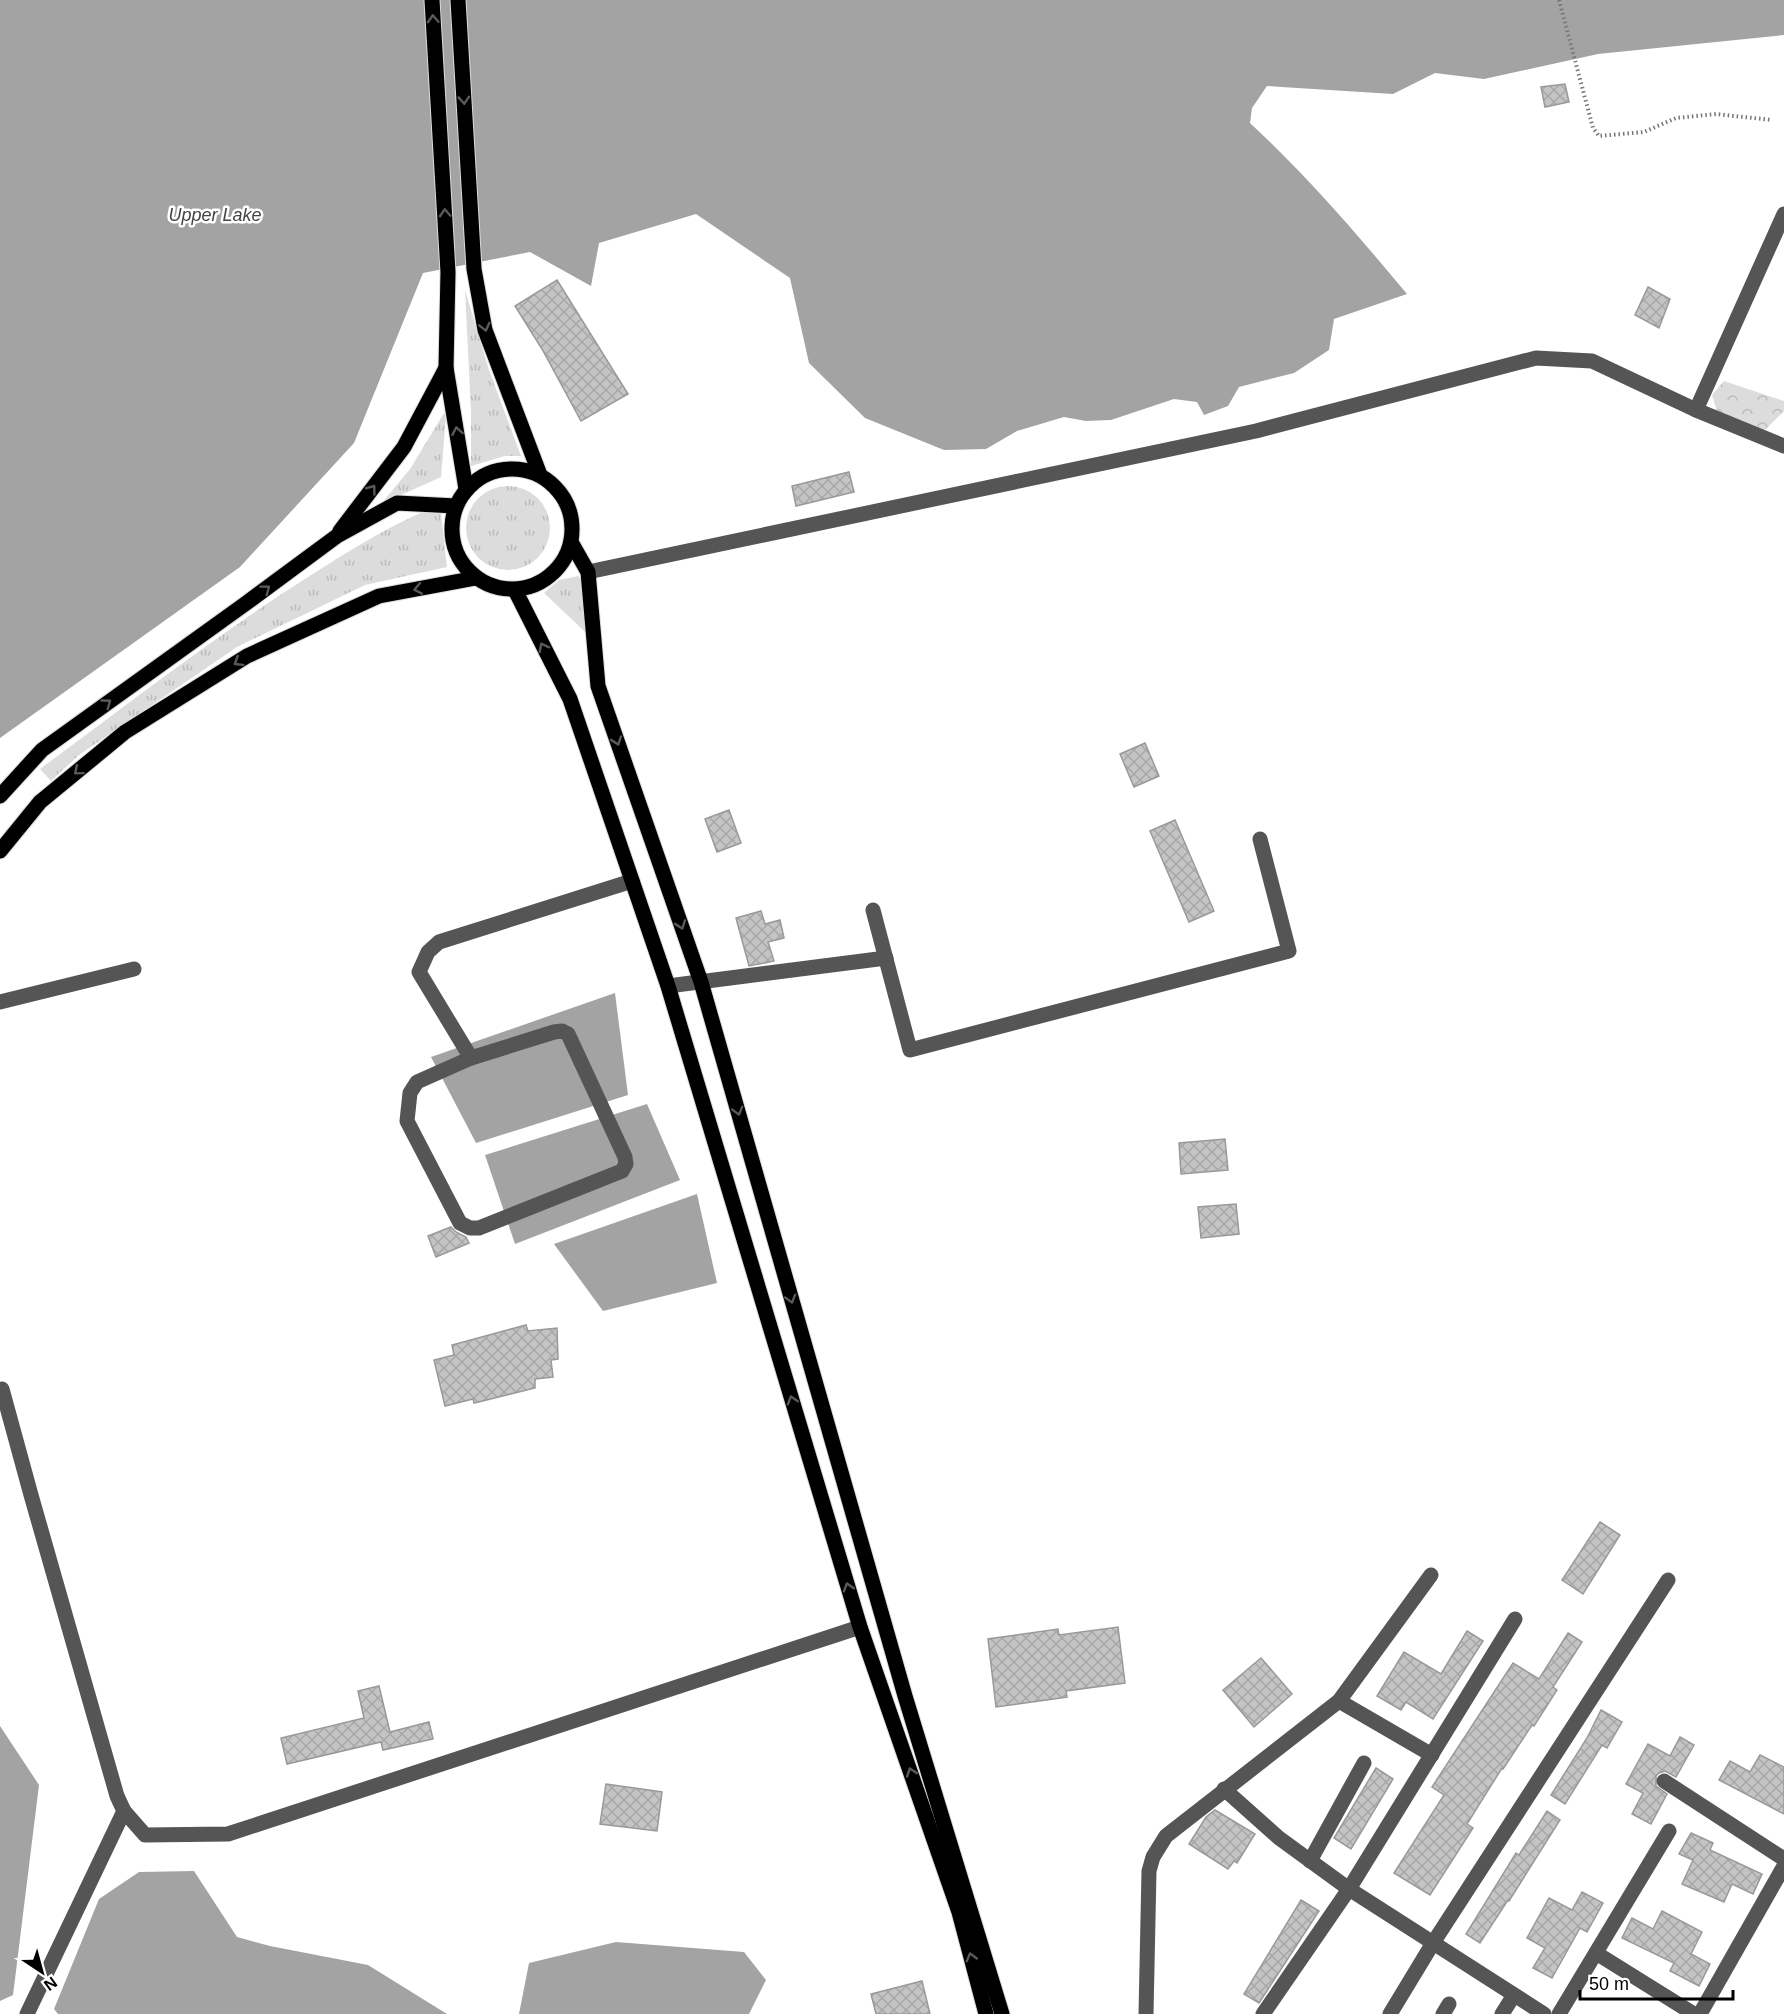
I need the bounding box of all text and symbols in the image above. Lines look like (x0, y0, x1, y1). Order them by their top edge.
one-way arrow (426, 14, 439, 23)
one-way arrow (457, 96, 470, 105)
water label: Upper Lake (168, 205, 262, 225)
one-way arrow (438, 209, 451, 218)
one-way arrow (478, 322, 491, 332)
one-way arrow (451, 427, 463, 436)
one-way arrow (365, 485, 376, 496)
one-way arrow (413, 582, 423, 595)
one-way arrow (259, 586, 270, 597)
one-way arrow (539, 642, 551, 653)
one-way arrow (234, 654, 245, 665)
one-way arrow (101, 699, 112, 710)
one-way arrow (609, 735, 622, 746)
one-way arrow (73, 764, 84, 775)
one-way arrow (674, 919, 687, 930)
one-way arrow (731, 1106, 743, 1116)
one-way arrow (784, 1294, 797, 1304)
one-way arrow (787, 1396, 799, 1406)
one-way arrow (843, 1582, 856, 1593)
one-way arrow (905, 1767, 918, 1778)
north arrow (12, 1942, 72, 2002)
one-way arrow (966, 1953, 978, 1963)
scale bar (1580, 1963, 1733, 2001)
text: N (41, 1973, 60, 1994)
text: 50 m (1589, 1974, 1629, 1994)

